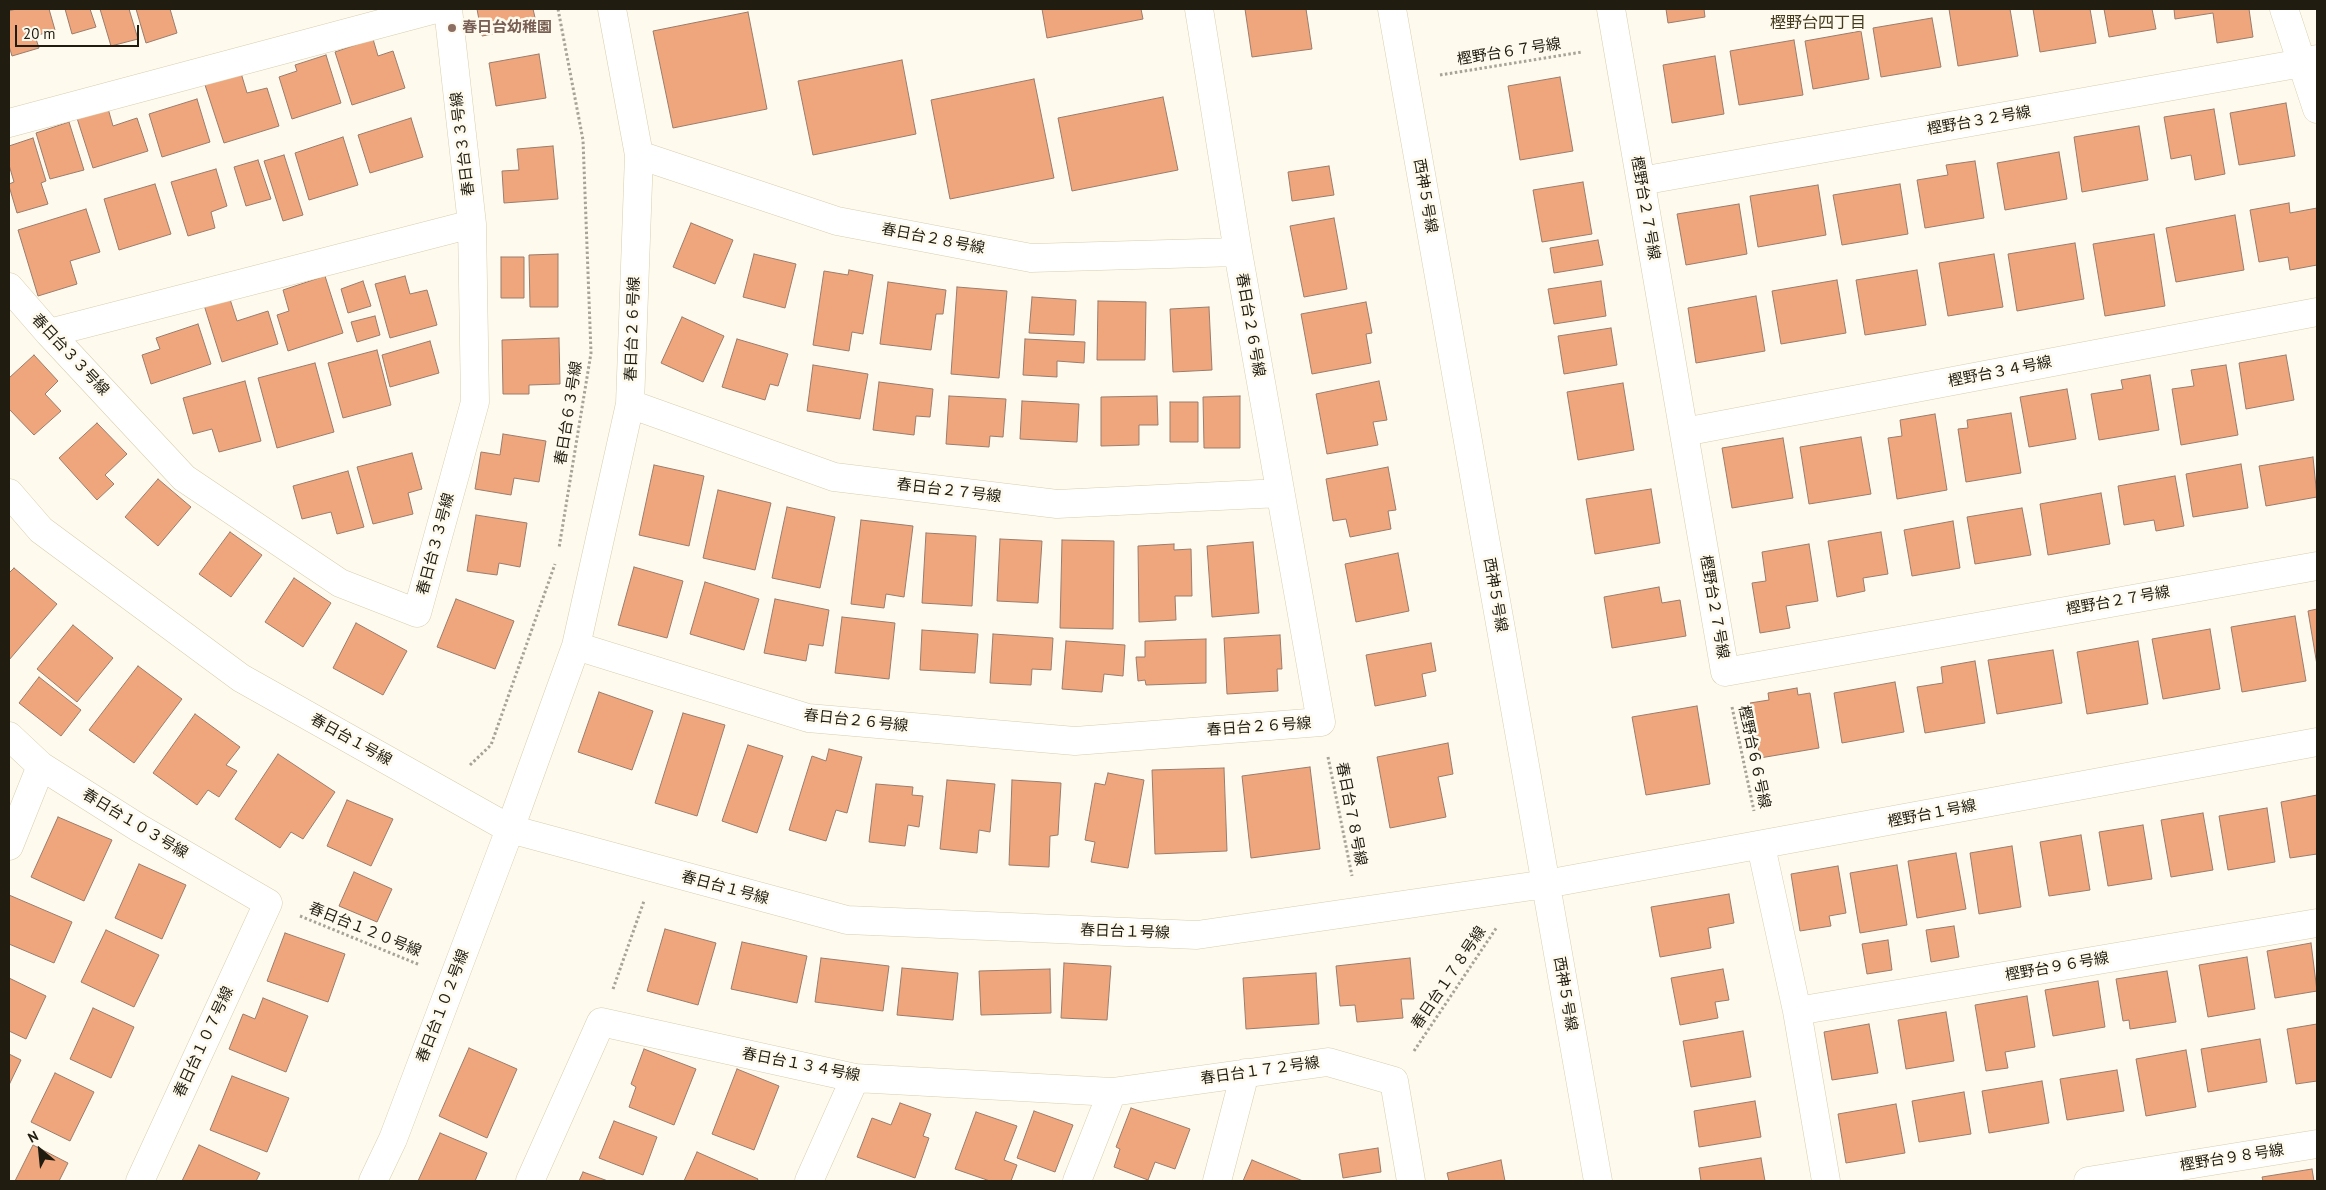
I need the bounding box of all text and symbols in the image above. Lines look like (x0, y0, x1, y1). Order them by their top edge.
district label: 樫野台四丁目 (1770, 13, 1866, 33)
scale bar (18, 15, 141, 47)
place label: 春日台幼稚園 (462, 19, 552, 37)
marker: 春日台幼稚園 (446, 22, 458, 34)
text: 20 m (23, 24, 56, 43)
street label: 樫野台６７号線 (1456, 35, 1562, 69)
street label: 春日台３３号線 (448, 91, 478, 197)
street label: 樫野台３２号線 (1926, 103, 2032, 139)
street label: 樫野台２７号線 (1627, 155, 1663, 261)
street label: 西神５号線 (1410, 158, 1440, 234)
street label: 春日台２８号線 (880, 220, 986, 258)
street label: 春日台２６号線 (1232, 272, 1268, 378)
street label: 春日台２６号線 (622, 276, 644, 382)
street label: 春日台３３号線 (28, 310, 112, 400)
street label: 樫野台３４号線 (1947, 353, 2053, 391)
street label: 春日台６３号線 (552, 360, 586, 466)
street label: 春日台２７号線 (896, 476, 1002, 506)
street label: 春日台３３号線 (414, 491, 458, 597)
street label: 樫野台２７号線 (1696, 554, 1732, 660)
street label: 西神５号線 (1480, 557, 1510, 633)
street label: 樫野台２７号線 (2065, 583, 2171, 619)
street label: 樫野台６６号線 (1734, 704, 1774, 810)
street label: 春日台２６号線 (803, 707, 909, 735)
street label: 春日台１号線 (307, 710, 395, 770)
street label: 春日台２６号線 (1206, 714, 1312, 740)
street label: 春日台７８号線 (1332, 761, 1370, 867)
street label: 春日台１０３号線 (79, 785, 191, 863)
street label: 樫野台１号線 (1886, 797, 1978, 831)
street label: 春日台１号線 (679, 868, 771, 908)
street label: 春日台１２０号線 (306, 899, 424, 961)
street label: 春日台１号線 (1080, 921, 1170, 943)
street label: 春日台１７８号線 (1408, 923, 1490, 1033)
street label: 春日台１０２号線 (413, 947, 473, 1065)
street label: 樫野台９６号線 (2004, 949, 2110, 985)
street label: 西神５号線 (1550, 956, 1580, 1032)
street label: 春日台１０７号線 (170, 984, 238, 1100)
street label: 春日台１３４号線 (740, 1045, 862, 1085)
street label: 春日台１７２号線 (1199, 1054, 1321, 1088)
north arrow (15, 1125, 65, 1175)
text: N (25, 1127, 41, 1147)
street label: 樫野台９８号線 (2179, 1141, 2285, 1175)

